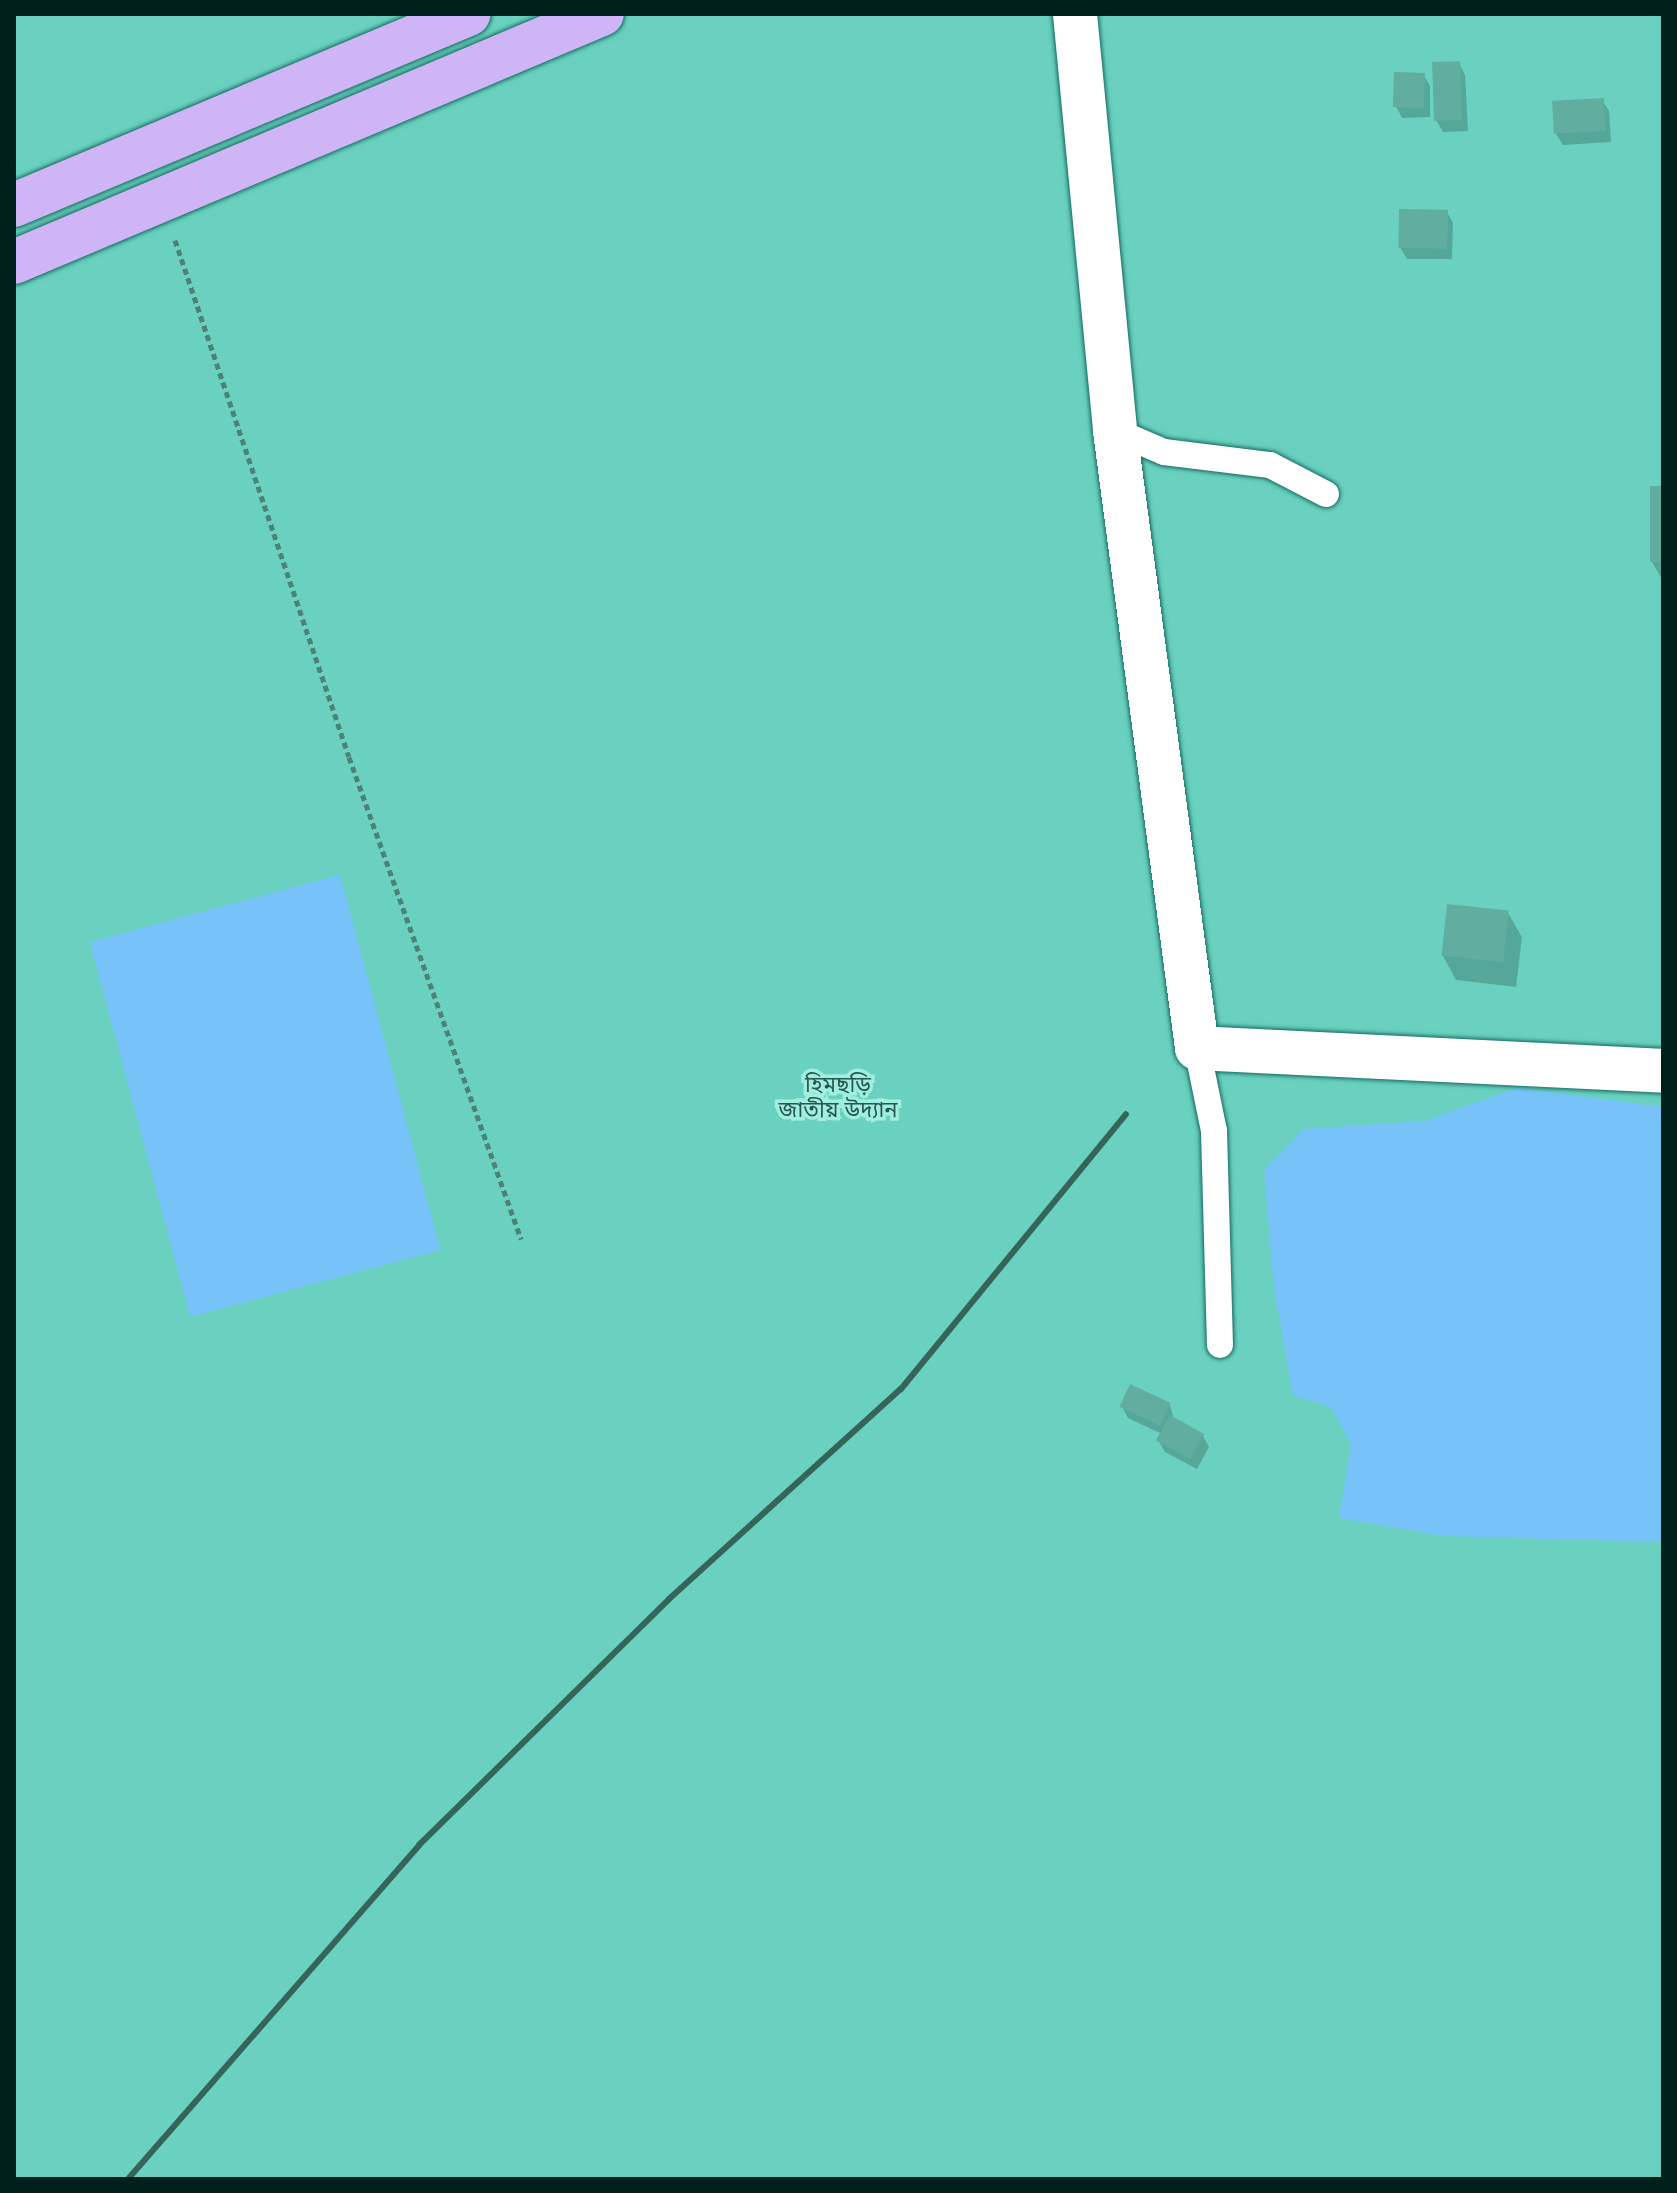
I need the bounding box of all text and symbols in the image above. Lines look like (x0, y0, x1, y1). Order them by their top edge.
park label: হিমছড়ি জাতীয় উদ্যান (779, 1071, 897, 1122)

